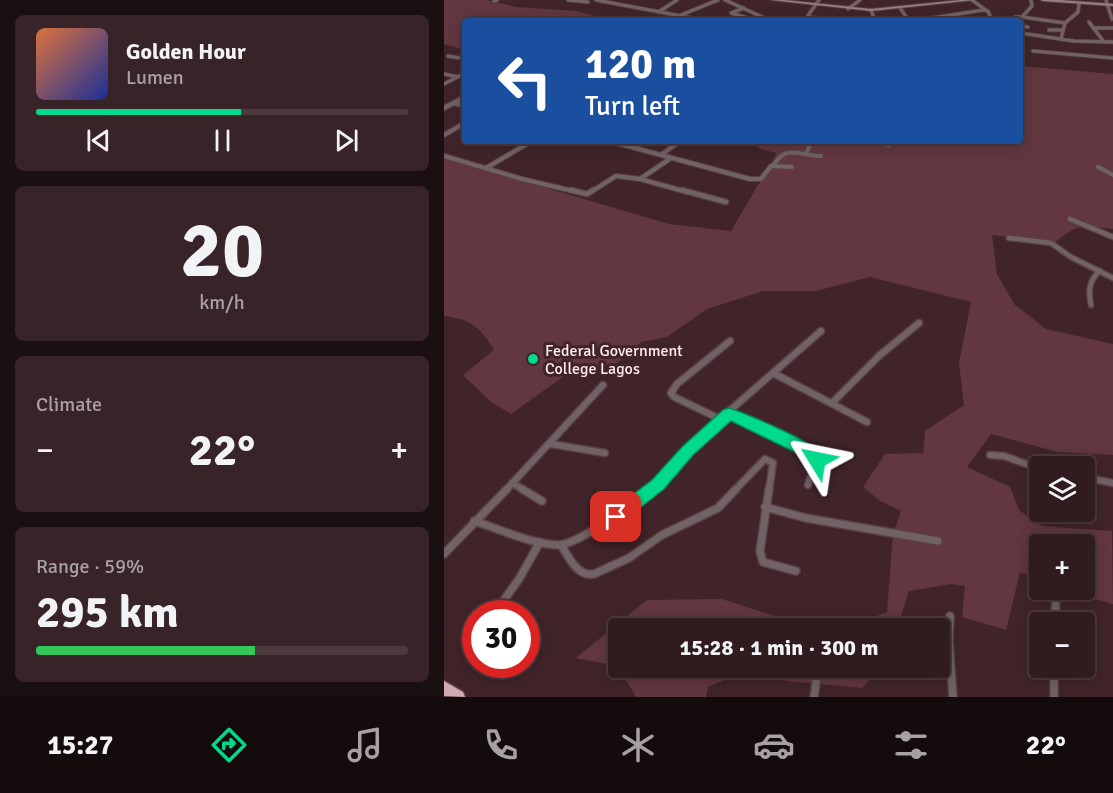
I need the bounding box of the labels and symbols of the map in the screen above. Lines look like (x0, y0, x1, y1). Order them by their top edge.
place label: Federal Government College Lagos (545, 341, 683, 379)
marker: Federal Government College Lagos (526, 352, 540, 366)
position arrow (785, 428, 849, 492)
pin (590, 491, 641, 542)
speed limit sign: 30 (462, 600, 540, 678)

